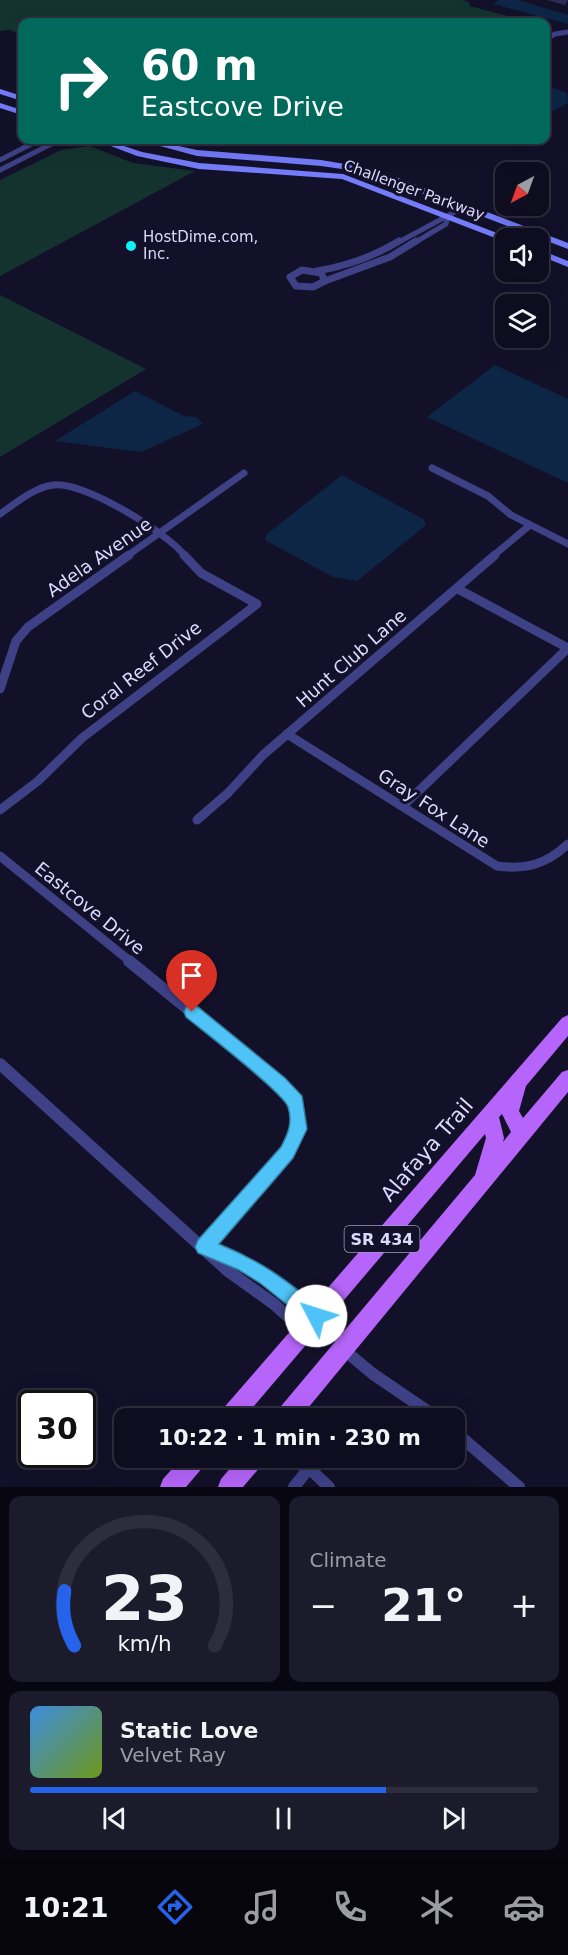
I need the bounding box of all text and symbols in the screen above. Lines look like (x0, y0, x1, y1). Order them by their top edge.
text: 60 m (141, 41, 258, 90)
icon: right (42, 42, 120, 120)
text: Eastcove Drive (141, 91, 344, 122)
street label: Challenger Parkway (341, 156, 487, 224)
north arrow (495, 162, 549, 216)
map controls (495, 162, 549, 348)
place label: HostDime.com, Inc. (143, 228, 258, 263)
button: sound (495, 228, 549, 282)
marker: HostDime.com, Inc. (124, 239, 138, 253)
button: layers (495, 294, 549, 348)
street label: Adela Avenue (43, 513, 155, 601)
street label: Hunt Club Lane (292, 605, 410, 711)
street label: Coral Reef Drive (77, 617, 205, 723)
street label: Gray Fox Lane (374, 764, 494, 852)
street label: Eastcove Drive (31, 857, 149, 959)
pin (166, 950, 217, 1012)
icon: arrive (175, 959, 208, 992)
street label: Alafaya Trail (376, 1094, 478, 1206)
road number: SR 434 (344, 1226, 419, 1252)
position arrow (284, 1284, 348, 1348)
speed limit sign: 30 (18, 1390, 96, 1468)
text: 10:22 · 1 min · 230 m (158, 1425, 421, 1450)
text: Climate (310, 1548, 386, 1572)
text: 23 (101, 1562, 188, 1635)
text: 21° (381, 1579, 466, 1632)
text: − (310, 1586, 337, 1625)
text: + (510, 1586, 538, 1625)
text: km/h (117, 1631, 171, 1656)
text: Static Love (120, 1718, 258, 1743)
text: Velvet Ray (120, 1743, 226, 1767)
icon: previous (98, 1802, 131, 1835)
icon: pause (267, 1802, 300, 1835)
icon: next (437, 1802, 470, 1835)
icon: directions (154, 1886, 196, 1928)
icon: music (241, 1886, 283, 1928)
icon: phone (329, 1886, 371, 1928)
icon: climate (416, 1886, 458, 1928)
icon: car (503, 1886, 545, 1928)
text: 10:21 (23, 1892, 109, 1923)

